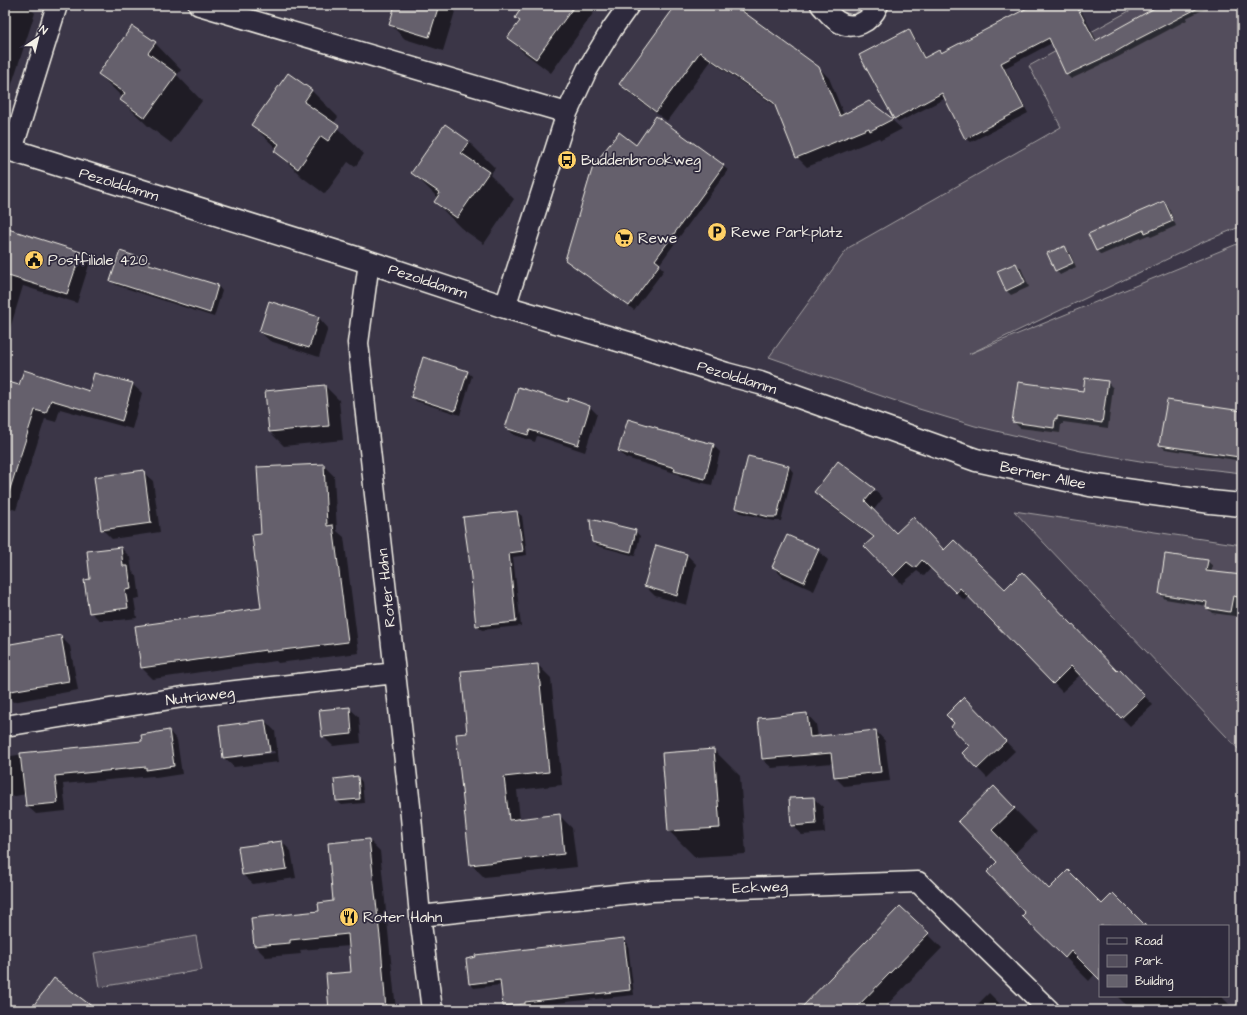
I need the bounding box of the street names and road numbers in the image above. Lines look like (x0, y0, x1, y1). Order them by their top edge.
street label: Pezolddamm (76, 162, 162, 207)
street label: Pezolddamm (385, 259, 471, 304)
street label: Pezolddamm (694, 355, 780, 400)
street label: Berner Allee (998, 456, 1088, 495)
street label: Roter Hahn (372, 547, 401, 628)
street label: Nutriaweg (164, 682, 236, 712)
street label: Eckweg (732, 876, 788, 900)

